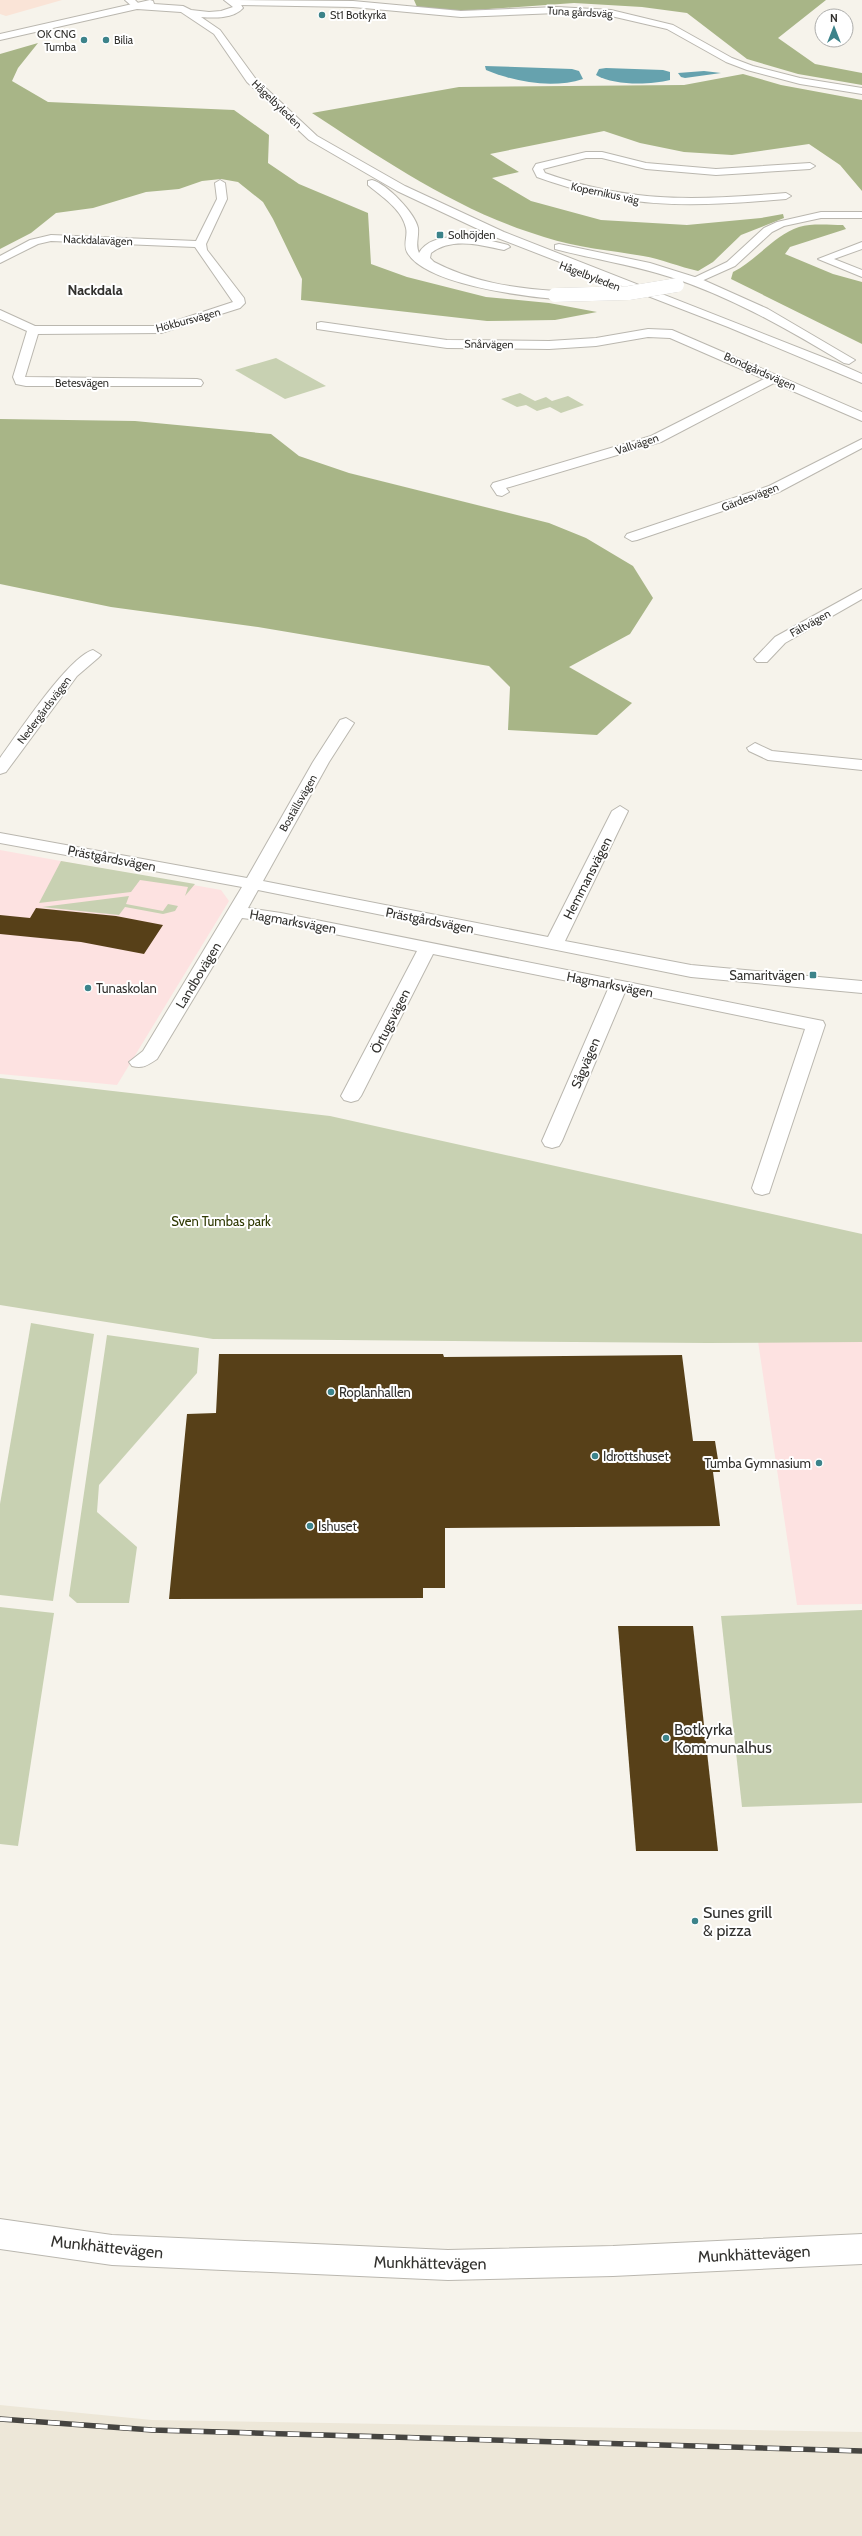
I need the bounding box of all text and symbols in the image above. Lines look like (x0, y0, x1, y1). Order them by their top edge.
street label: Tuna gårdsväg (547, 3, 614, 21)
place label: St1 Botkyrka (330, 8, 387, 22)
north arrow (814, 8, 854, 48)
marker: St1 Botkyrka (317, 10, 327, 20)
text: N (830, 11, 838, 25)
place label: OK CNG Tumba (37, 27, 77, 54)
place label: Bilia (114, 33, 134, 47)
marker: OK CNG Tumba (79, 35, 89, 45)
marker: Bilia (101, 35, 111, 45)
street label: Hågelbyleden (249, 77, 305, 131)
street label: Kopernikus väg (570, 179, 641, 207)
place label: Solhöjden (448, 228, 495, 242)
marker: Solhöjden (435, 230, 445, 240)
street label: Nackdalavägen (63, 232, 133, 248)
street label: Hågelbyleden (558, 258, 622, 294)
district label: Nackdala (67, 281, 123, 299)
street label: Hökbursvägen (154, 305, 222, 335)
street label: Snårvägen (464, 337, 514, 351)
street label: Bondgårdsvägen (722, 349, 798, 393)
street label: Betesvägen (55, 376, 109, 390)
street label: Vallvägen (614, 430, 660, 458)
street label: Gärdesvägen (719, 480, 781, 514)
street label: Fältvägen (787, 606, 833, 640)
street label: Nedergårdsvägen (14, 673, 74, 747)
street label: Boställsvägen (276, 772, 320, 834)
street label: Hemmansvägen (559, 834, 615, 922)
street label: Prästgårdsvägen (67, 842, 157, 874)
street label: Prästgårdsvägen (385, 904, 475, 936)
street label: Hagmarksvägen (248, 906, 338, 936)
street label: Landbovägen (172, 939, 224, 1011)
place label: Samaritvägen (729, 967, 805, 983)
street label: Hagmarksvägen (565, 968, 655, 1000)
marker: Samaritvägen (808, 970, 818, 980)
place label: Tunaskolan (96, 980, 157, 996)
marker: Tunaskolan (83, 983, 93, 993)
street label: Örtugsvägen (367, 986, 413, 1056)
street label: Sågvägen (567, 1035, 603, 1091)
park label: Sven Tumbas park (171, 1213, 271, 1229)
place label: Roplanhallen (339, 1384, 411, 1400)
marker: Roplanhallen (326, 1387, 336, 1397)
place label: Idrottshuset (603, 1448, 669, 1464)
marker: Idrottshuset (590, 1451, 600, 1461)
place label: Tumba Gymnasium (704, 1455, 811, 1471)
marker: Tumba Gymnasium (814, 1458, 824, 1468)
place label: Ishuset (318, 1518, 357, 1534)
marker: Ishuset (305, 1521, 315, 1531)
place label: Botkyrka Kommunalhus (674, 1720, 772, 1757)
marker: Botkyrka Kommunalhus (661, 1733, 671, 1743)
place label: Sunes grill & pizza (703, 1903, 772, 1940)
marker: Sunes grill & pizza (690, 1916, 700, 1926)
street label: Munkhättevägen (50, 2232, 164, 2262)
street label: Munkhättevägen (697, 2242, 811, 2266)
street label: Munkhättevägen (373, 2253, 487, 2273)

